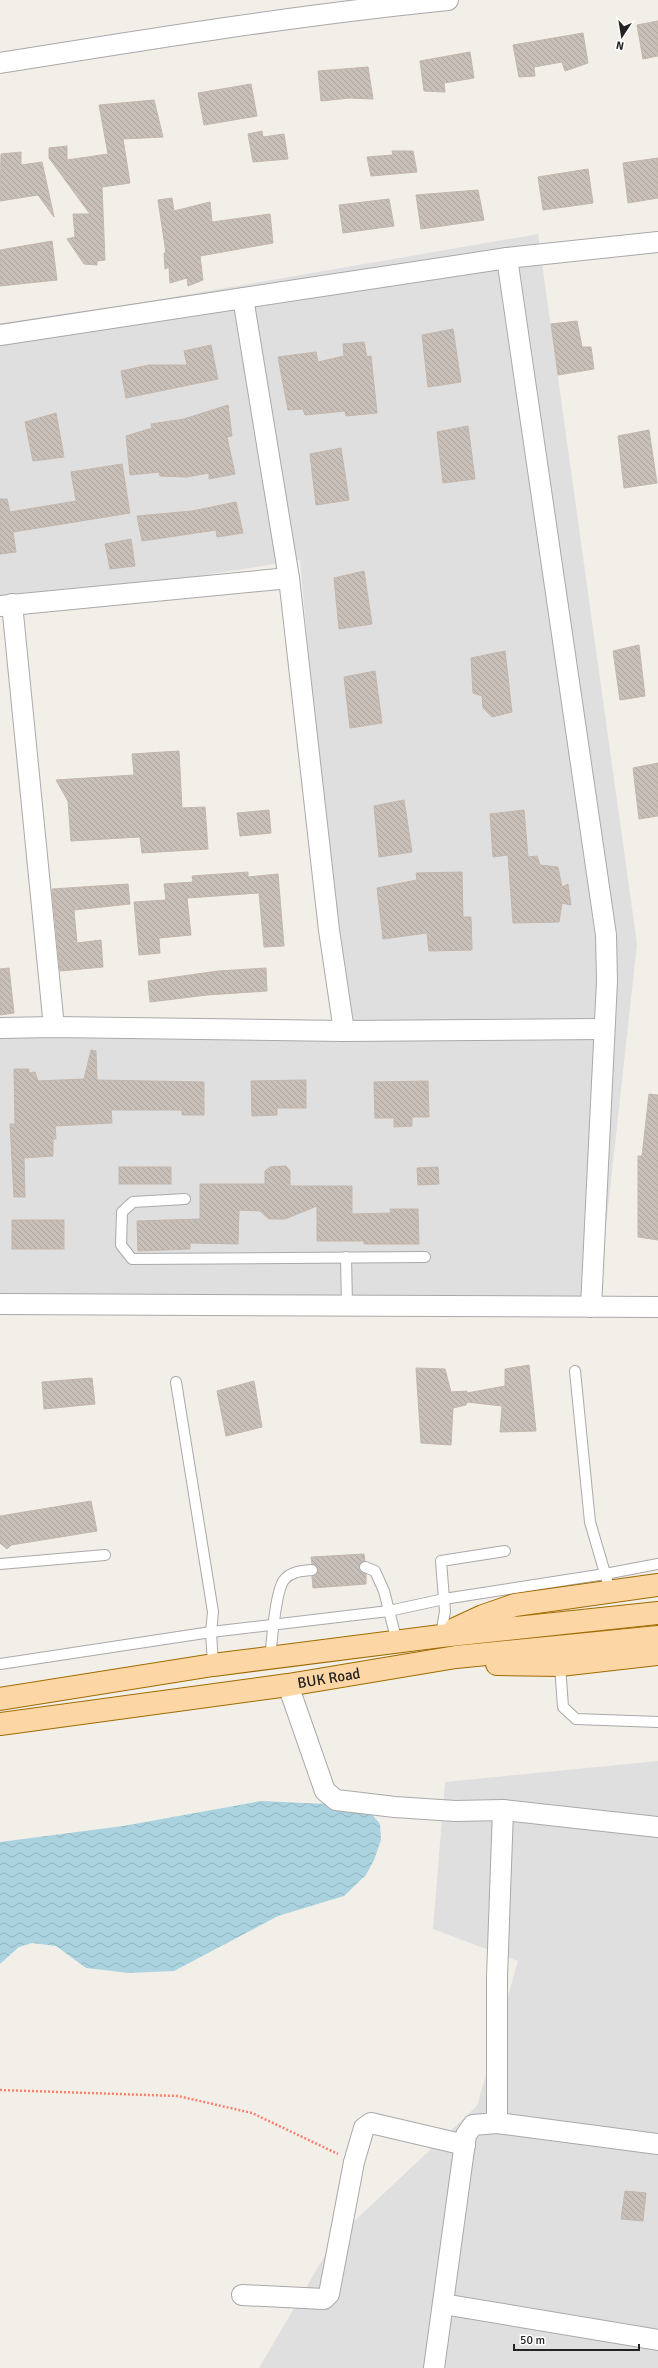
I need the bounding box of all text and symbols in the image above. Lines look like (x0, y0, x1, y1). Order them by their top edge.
north arrow (602, 16, 642, 56)
text: N (615, 38, 625, 52)
street label: BUK Road (296, 1664, 362, 1692)
scale bar (514, 2326, 639, 2352)
text: 50 m (520, 2333, 545, 2348)

